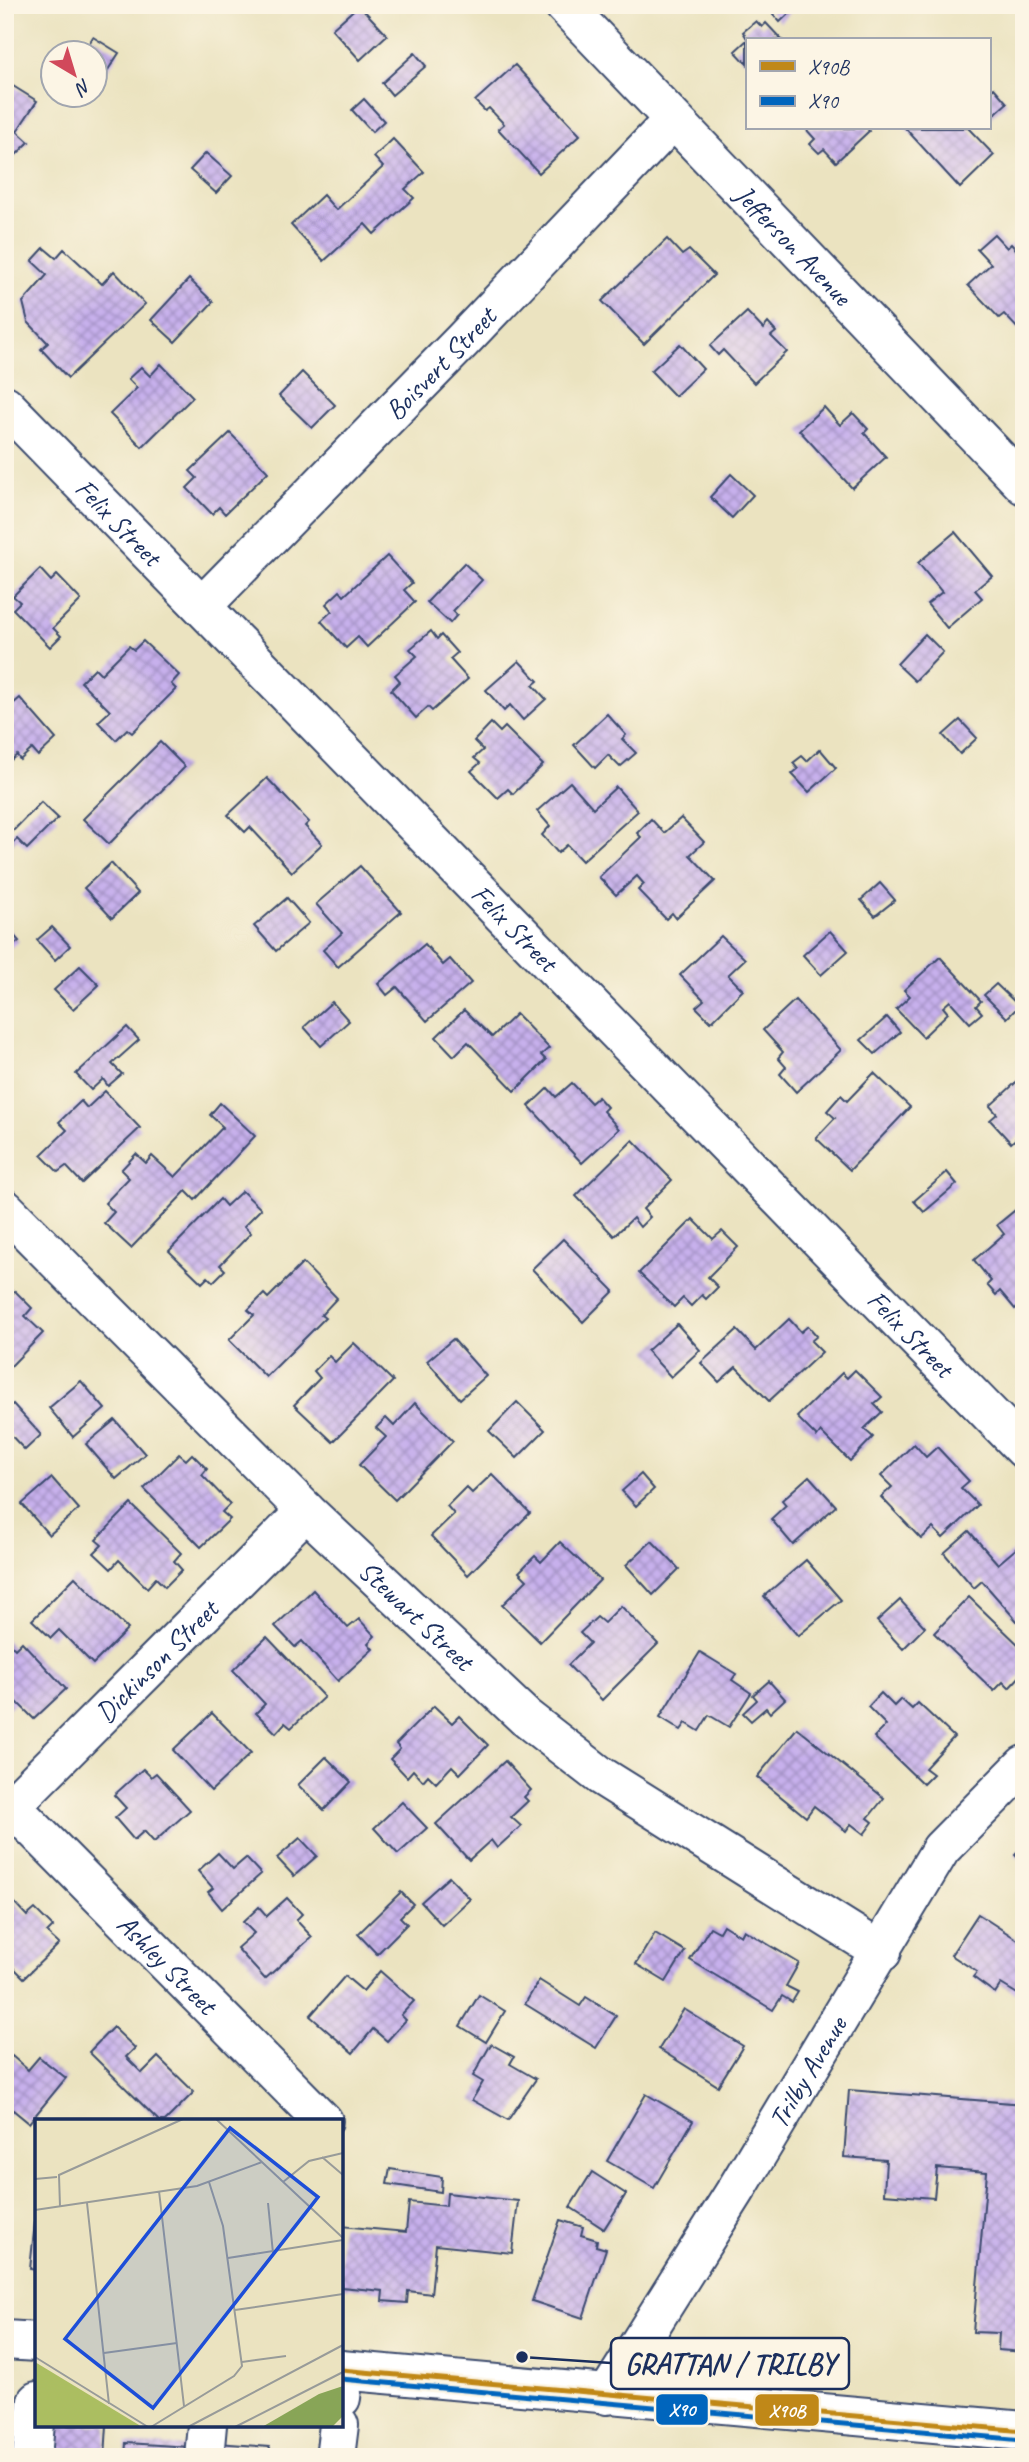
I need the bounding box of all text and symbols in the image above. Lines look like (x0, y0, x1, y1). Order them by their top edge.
north arrow (38, 38, 108, 108)
legend (746, 38, 990, 130)
text: X90B (808, 54, 851, 80)
text: N (69, 74, 96, 102)
text: X90 (808, 88, 839, 114)
street label: Jefferson Avenue (726, 176, 861, 314)
street label: Boisvert Street (377, 298, 505, 427)
street label: Felix Street (68, 471, 171, 575)
street label: Felix Street (464, 877, 567, 981)
street label: Felix Street (860, 1282, 963, 1387)
street label: Stewart Street (351, 1553, 483, 1680)
street label: Dickinson Street (88, 1590, 227, 1730)
street label: Ashley Street (110, 1907, 226, 2023)
street label: Trilby Avenue (761, 2008, 855, 2134)
inset map (35, 2119, 343, 2427)
callout: GRATTAN / TRILBY (611, 2338, 849, 2389)
text: GRATTAN / TRILBY (625, 2345, 841, 2383)
line badge: X90 (655, 2393, 709, 2426)
line badge: X90B (754, 2393, 820, 2427)
text: X90 (669, 2398, 698, 2422)
text: X90B (769, 2399, 807, 2423)

